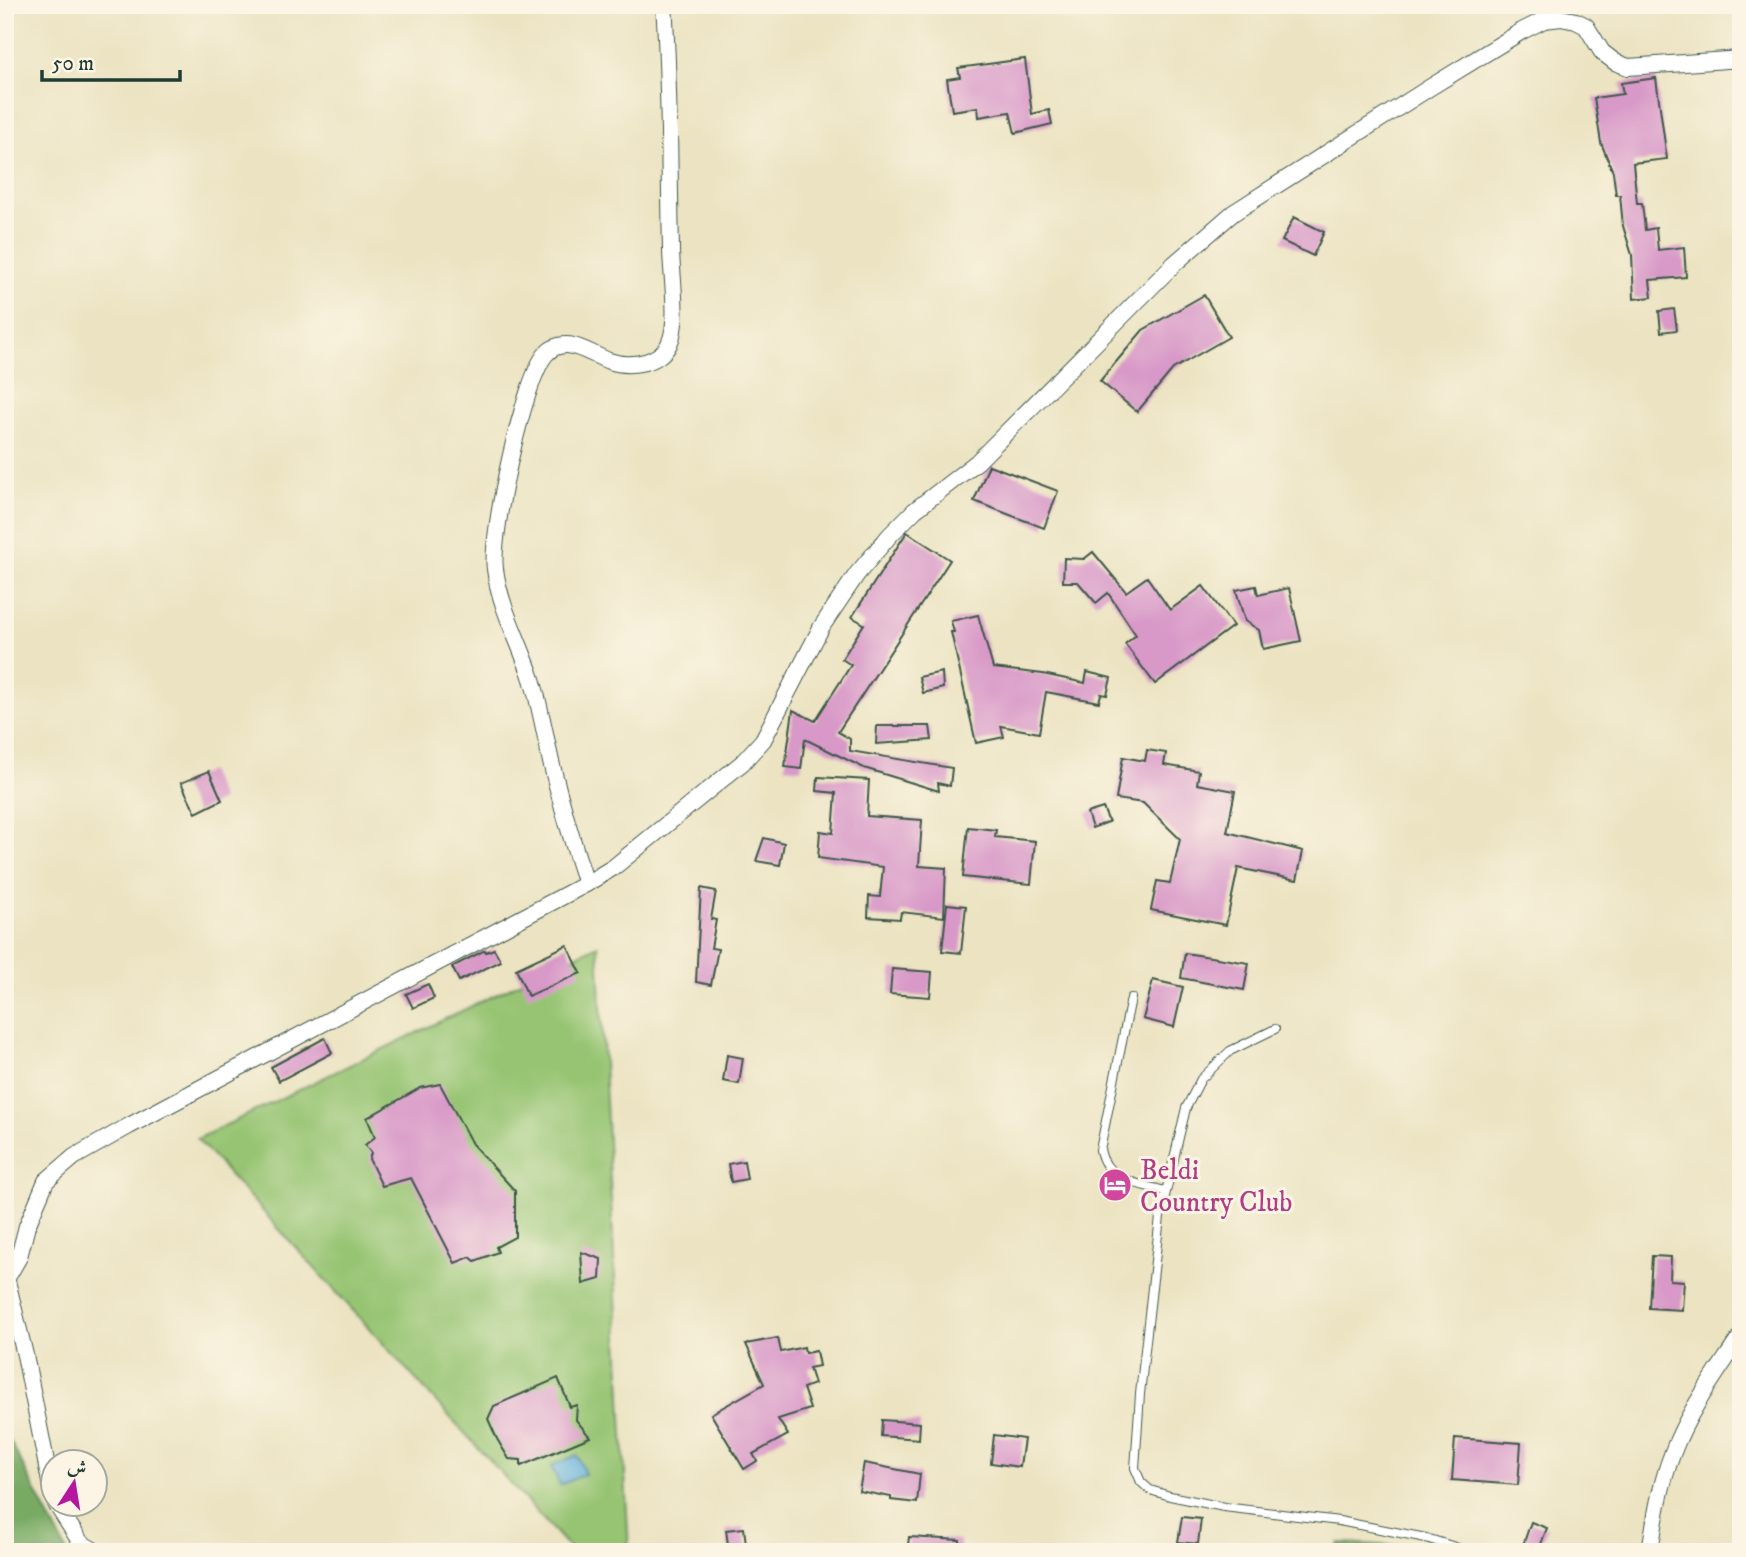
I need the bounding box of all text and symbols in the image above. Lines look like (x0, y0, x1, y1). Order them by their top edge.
scale bar (42, 38, 180, 82)
text: 50 m (52, 51, 94, 77)
place label: Beldi Country Club (1140, 1153, 1292, 1220)
hotel icon: Beldi Country Club (1096, 1166, 1134, 1204)
north arrow (38, 1448, 108, 1518)
text: ش (66, 1455, 89, 1481)

